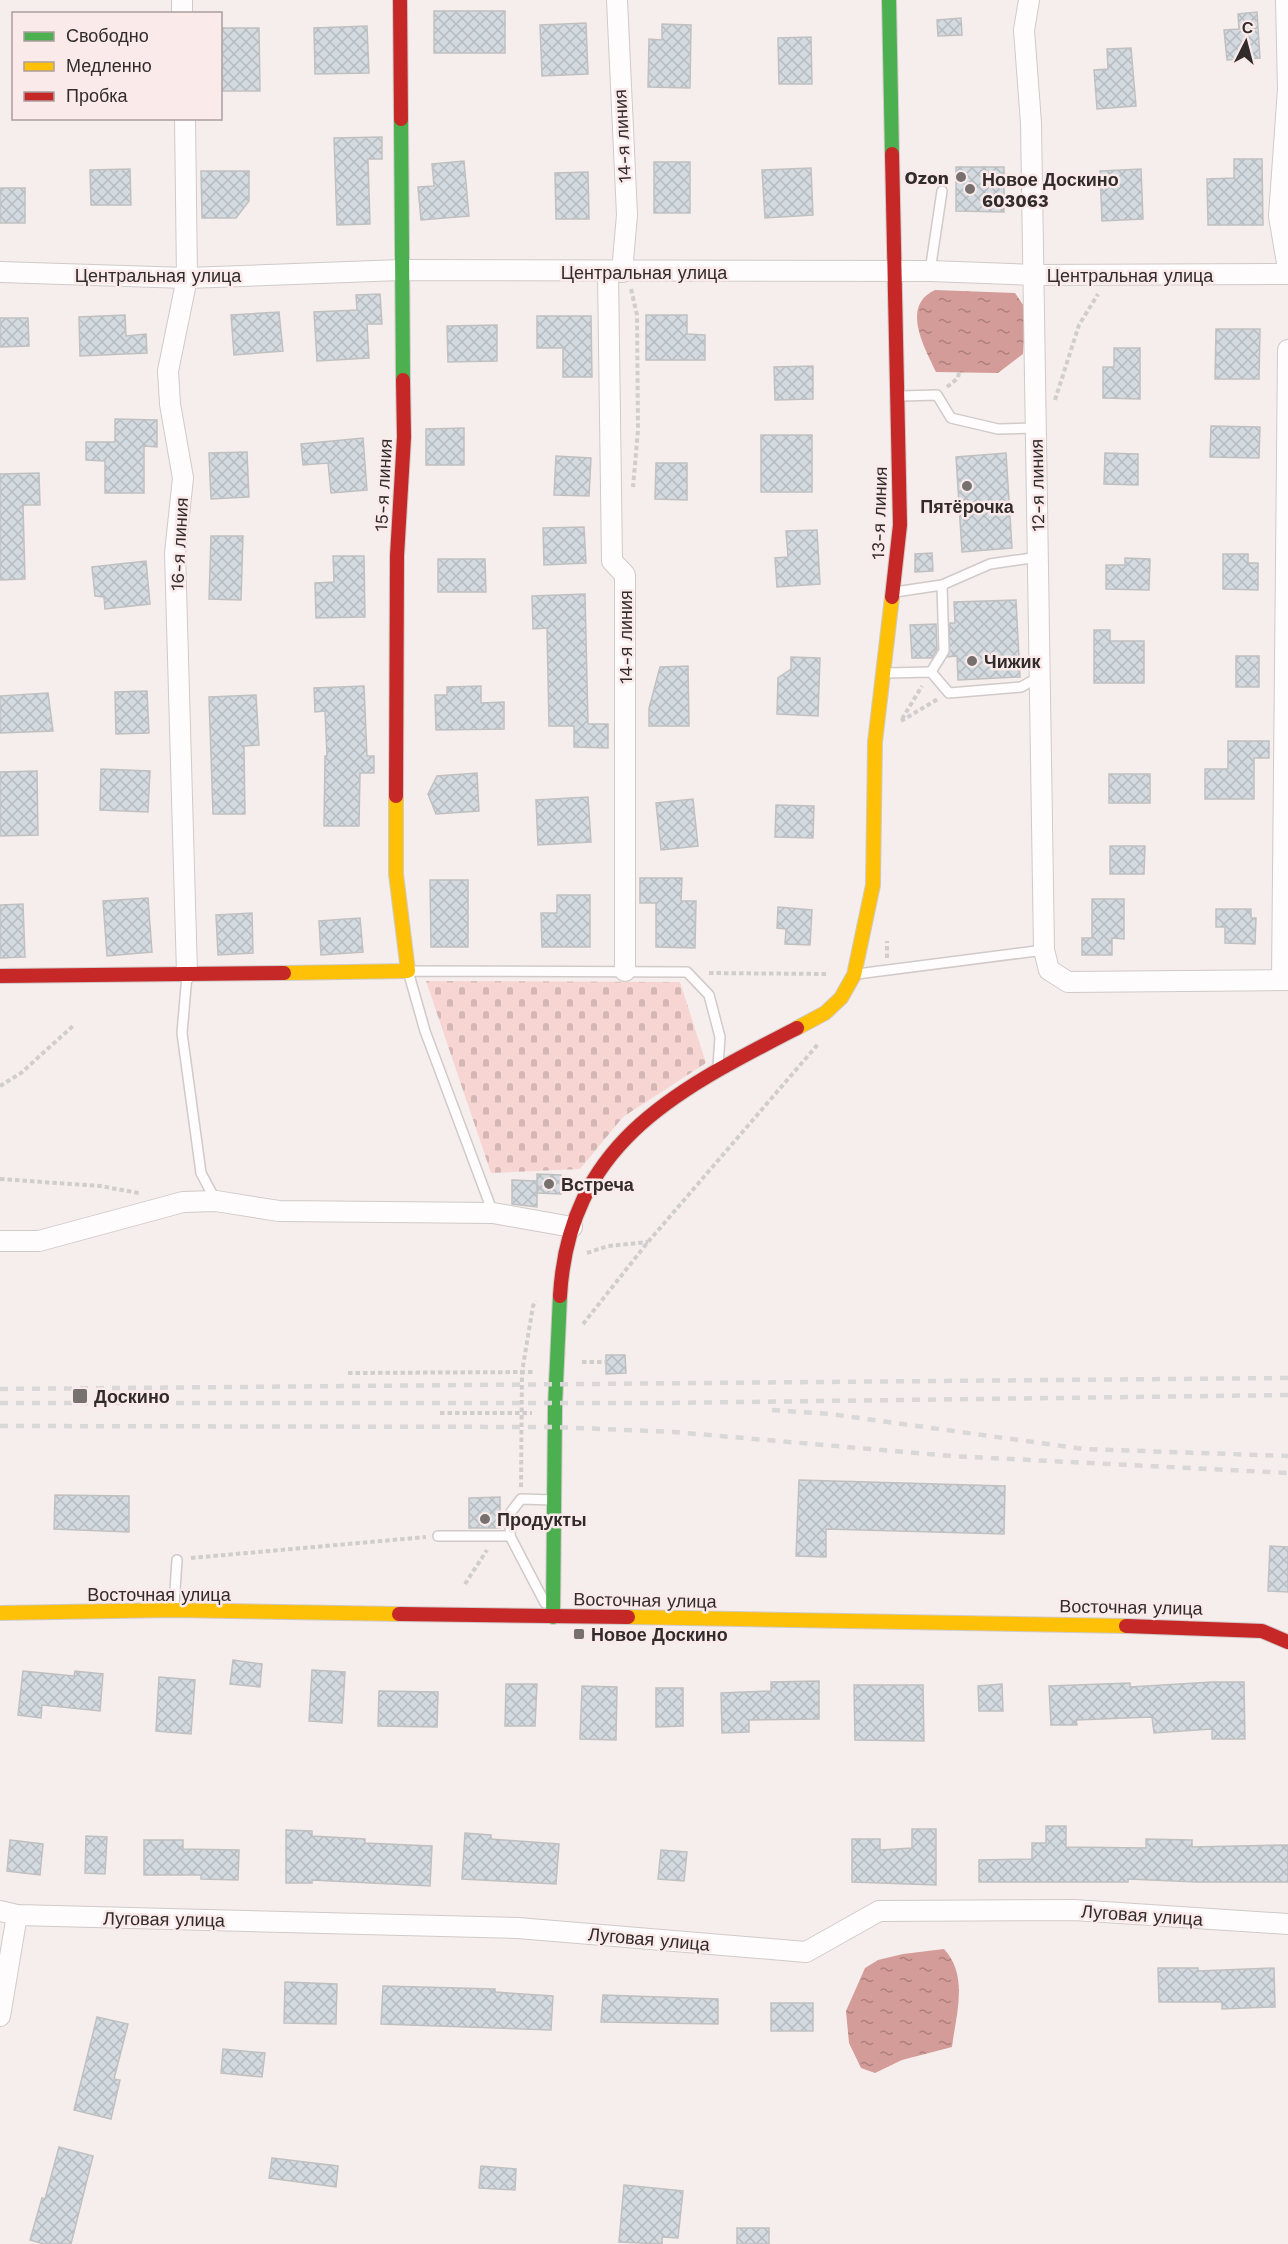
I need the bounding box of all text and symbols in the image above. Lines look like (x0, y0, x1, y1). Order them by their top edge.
legend (12, 12, 222, 120)
north arrow (1216, 12, 1276, 72)
text: С (1241, 18, 1255, 38)
text: Свободно (66, 25, 149, 46)
text: Медленно (66, 55, 152, 76)
text: Пробка (66, 85, 129, 106)
street label: 14-я линия (609, 89, 635, 183)
place label: Ozon (905, 167, 949, 188)
place label: Новое Доскино 603063 (982, 169, 1119, 211)
marker: Ozon (954, 170, 968, 184)
marker: Новое Доскино 603063 (963, 182, 977, 196)
street label: Центральная улица (561, 262, 728, 283)
street label: Центральная улица (75, 265, 242, 286)
street label: Центральная улица (1047, 265, 1214, 286)
street label: 15-я линия (370, 438, 396, 532)
street label: 12-я линия (1026, 439, 1048, 531)
street label: 13-я линия (867, 466, 891, 560)
marker: Пятёрочка (960, 479, 974, 493)
place label: Пятёрочка (920, 496, 1015, 517)
street label: 16-я линия (166, 497, 192, 591)
street label: 14-я линия (615, 590, 636, 684)
place label: Чижик (984, 651, 1042, 672)
marker: Чижик (965, 654, 979, 668)
place label: Встреча (561, 1174, 635, 1195)
marker: Встреча (542, 1177, 556, 1191)
place label: Доскино (94, 1386, 170, 1407)
marker: Доскино (71, 1387, 89, 1405)
place label: Продукты (497, 1509, 587, 1530)
marker: Продукты (478, 1512, 492, 1526)
street label: Восточная улица (87, 1584, 232, 1605)
street label: Восточная улица (573, 1588, 718, 1612)
street label: Восточная улица (1059, 1595, 1204, 1619)
place label: Новое Доскино (591, 1624, 728, 1645)
marker: Новое Доскино (572, 1627, 586, 1641)
street label: Луговая улица (1080, 1900, 1205, 1930)
street label: Луговая улица (103, 1907, 226, 1931)
street label: Луговая улица (587, 1923, 712, 1955)

